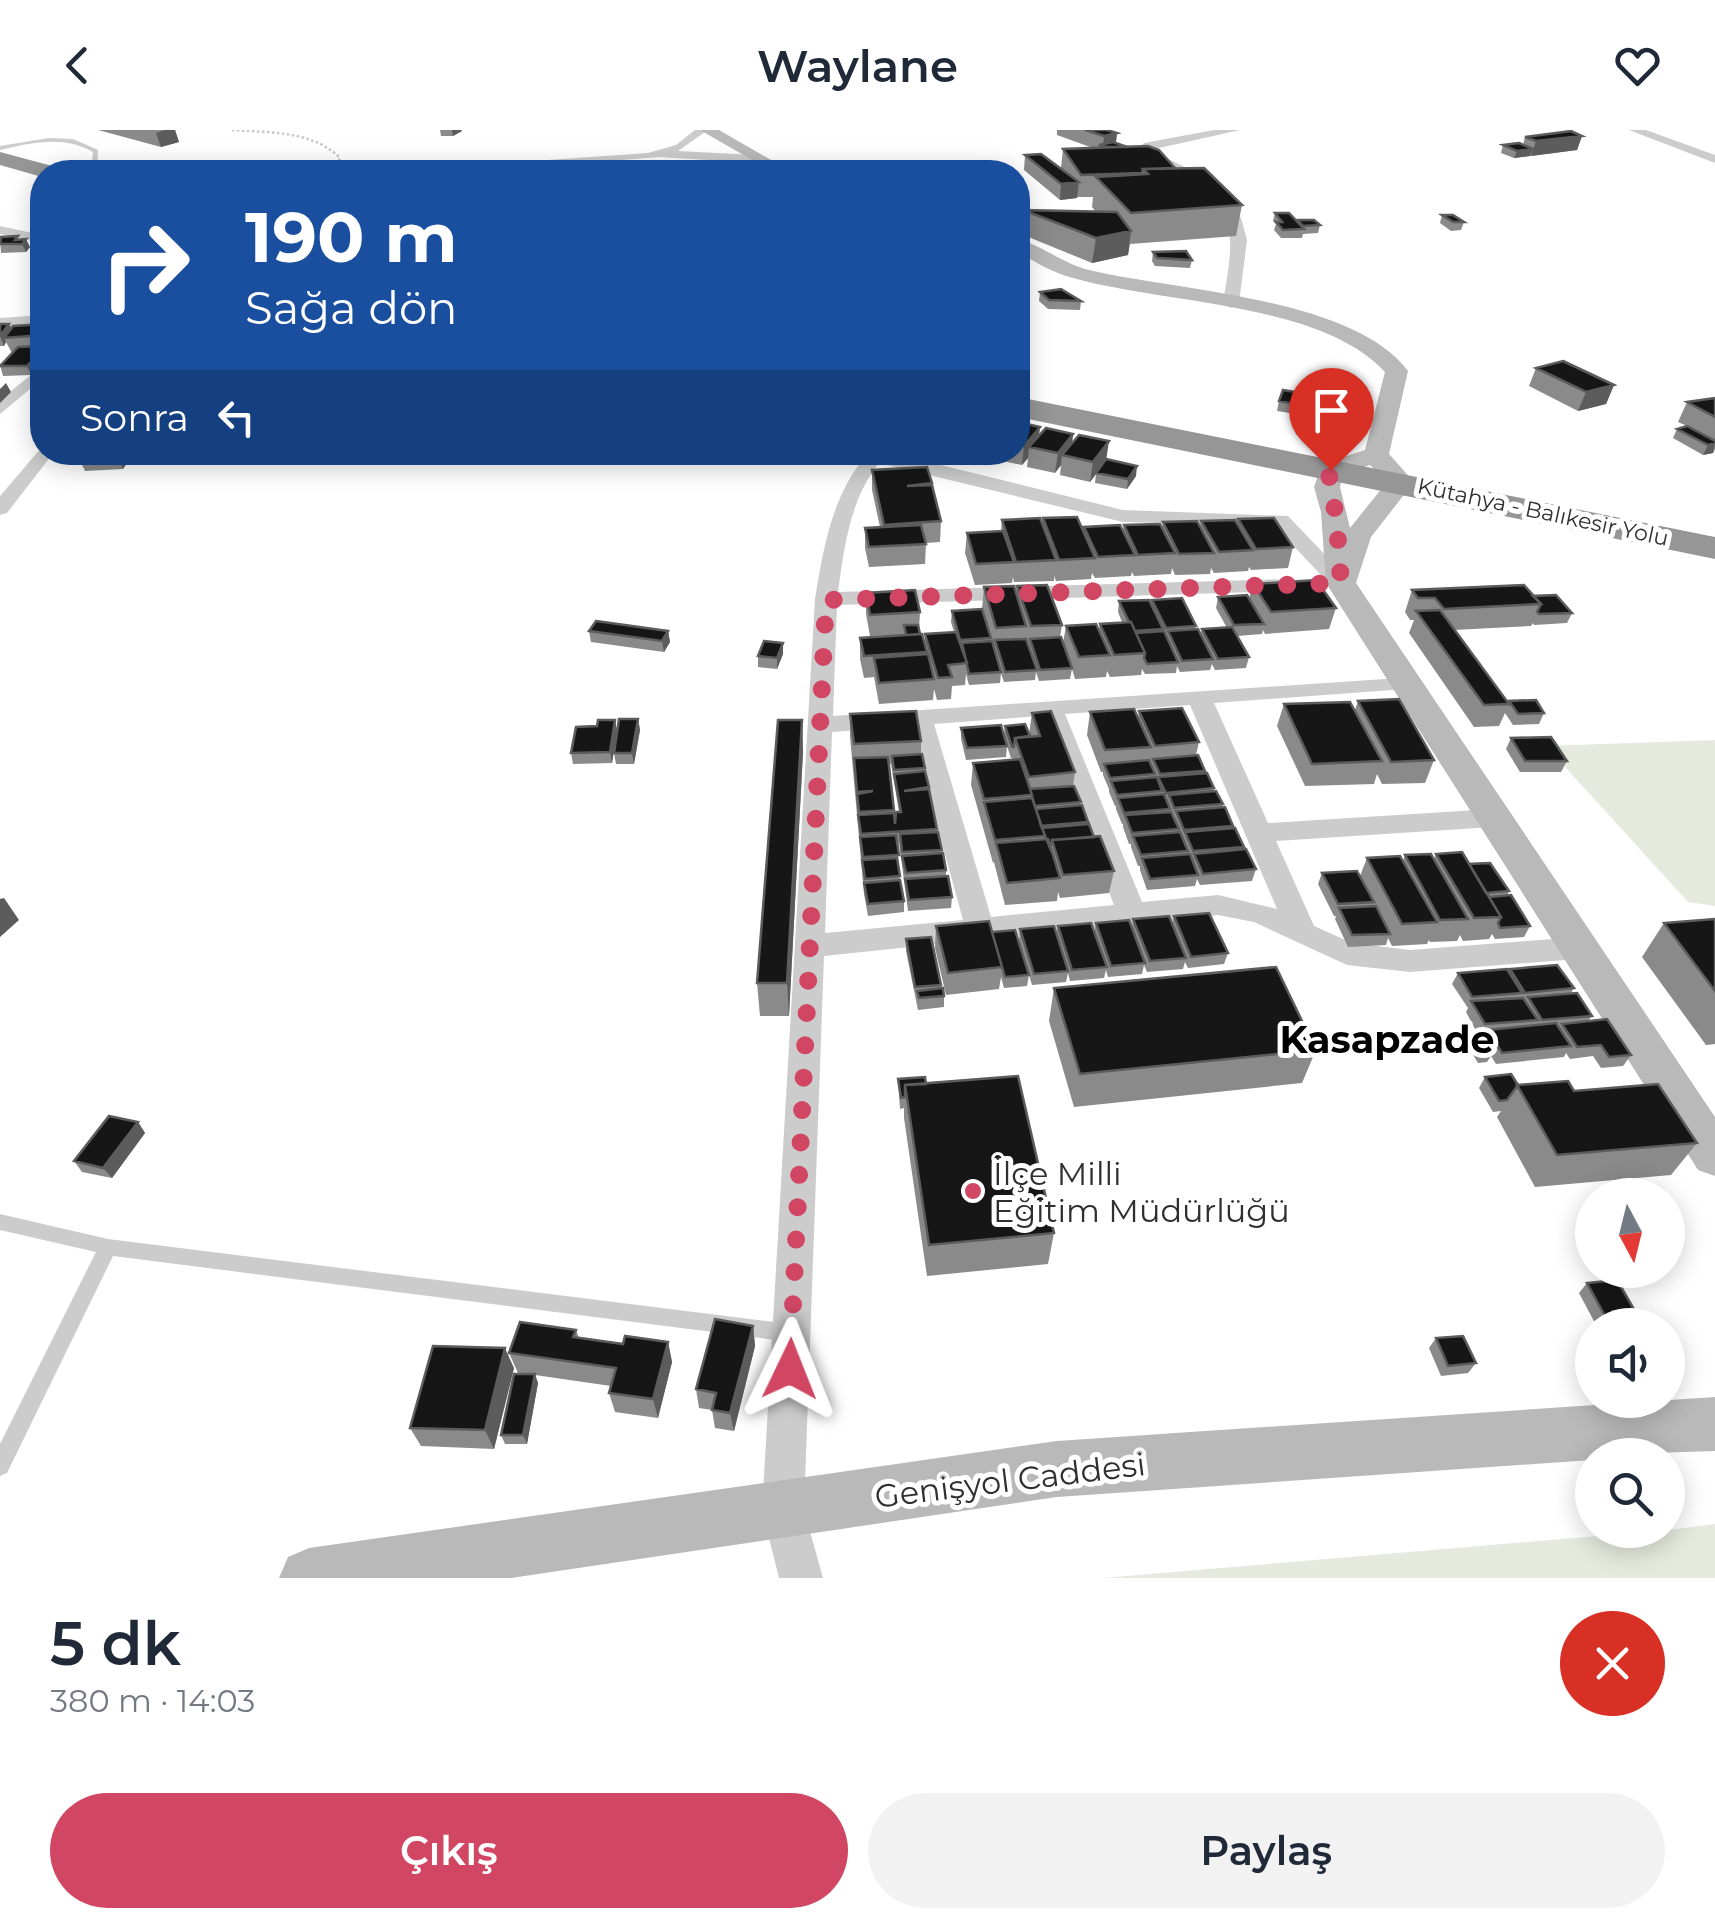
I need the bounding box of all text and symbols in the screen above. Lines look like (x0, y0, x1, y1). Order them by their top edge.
icon: back (50, 38, 105, 93)
text: Waylane (757, 38, 958, 93)
icon: heart (1610, 38, 1665, 93)
text: 190 m (245, 194, 458, 280)
icon: right (80, 200, 210, 330)
text: Sağa dön (245, 280, 458, 335)
pin (1289, 368, 1374, 471)
icon: arrive (1304, 383, 1359, 438)
icon: left (209, 390, 264, 445)
text: Sonra (80, 394, 189, 441)
street label: Kütahya - Balıkesir Yolu (1415, 472, 1671, 552)
district label: Kasapzade (1279, 1016, 1495, 1063)
place label: İlçe Milli Eğitim Müdürlüğü (993, 1154, 1290, 1230)
north arrow (1575, 1178, 1685, 1288)
map controls (1575, 1178, 1685, 1548)
marker: İlçe Milli Eğitim Müdürlüğü (962, 1180, 984, 1202)
button: sound (1575, 1308, 1685, 1418)
position arrow (738, 1317, 842, 1421)
button: search (1575, 1438, 1685, 1548)
street label: Genişyol Caddesi (873, 1444, 1147, 1516)
text: 5 dk (50, 1607, 181, 1680)
button: close (1560, 1611, 1665, 1716)
text: 380 m · 14:03 (50, 1681, 255, 1720)
button: Çıkış (50, 1793, 848, 1908)
button: Paylaş (868, 1793, 1665, 1908)

